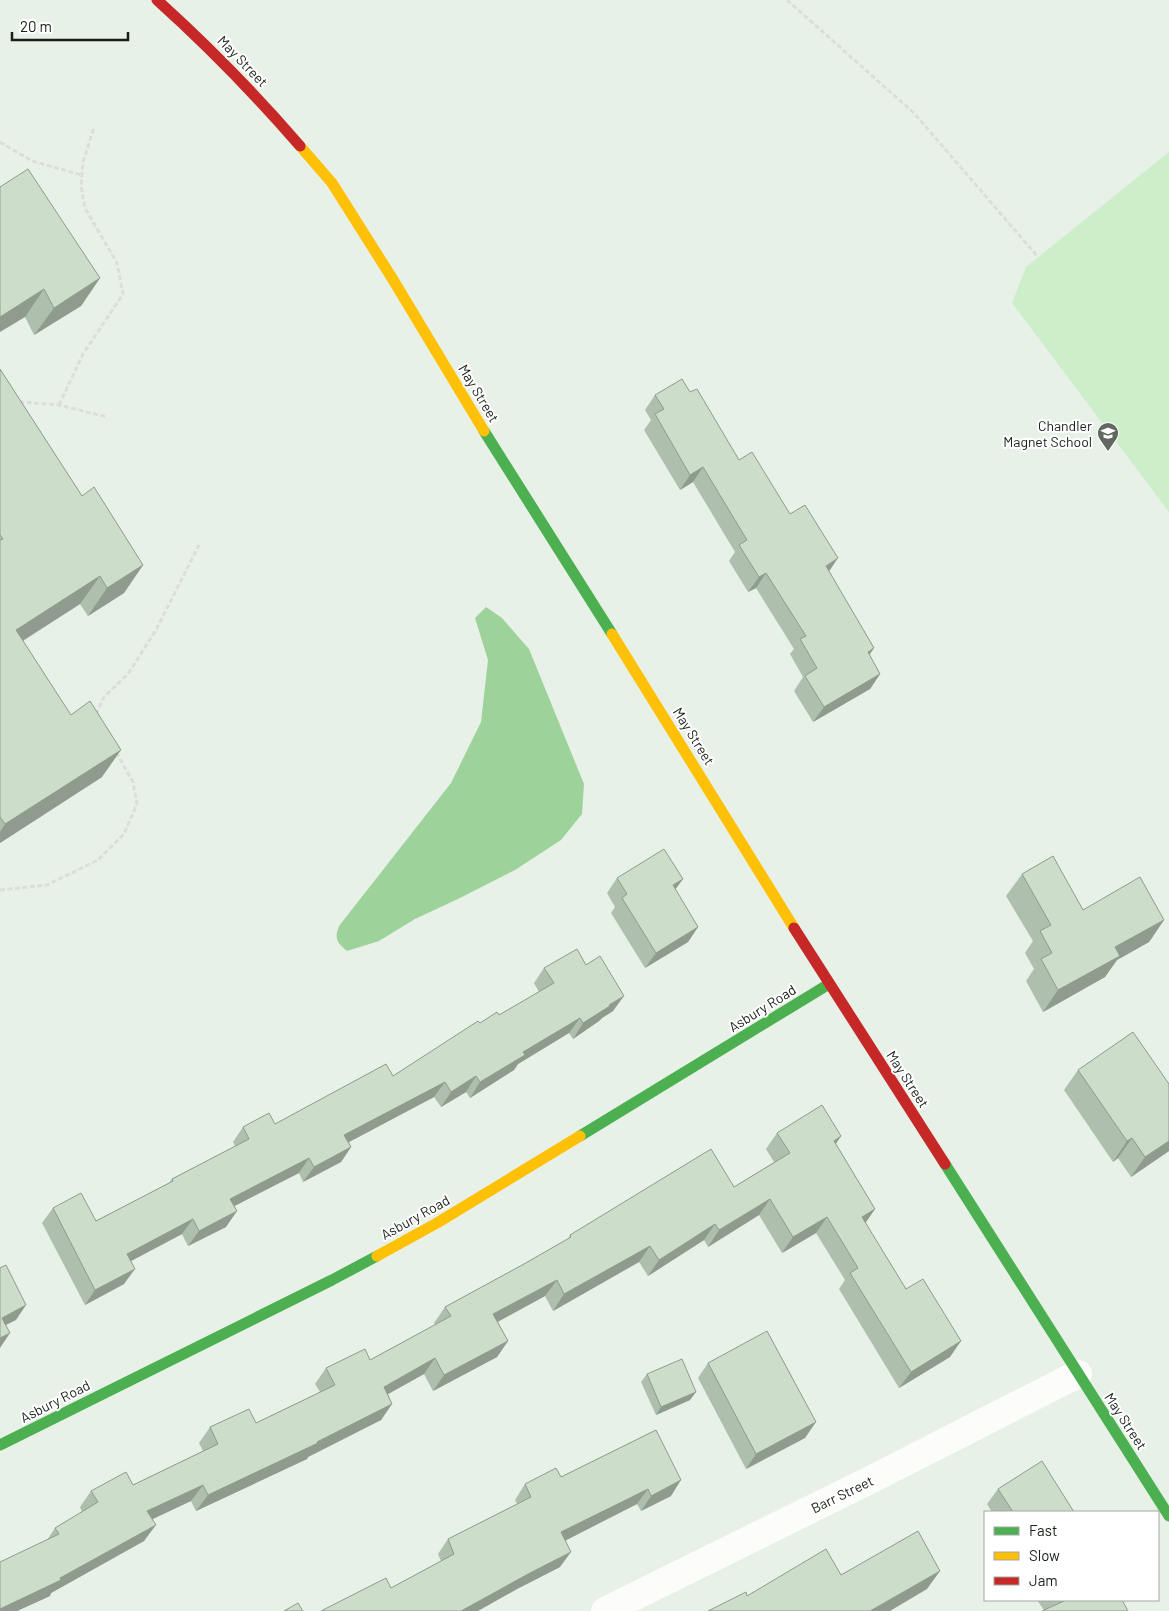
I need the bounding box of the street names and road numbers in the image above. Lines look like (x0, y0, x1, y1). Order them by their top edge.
street label: May Street (214, 32, 272, 90)
street label: May Street (455, 361, 503, 425)
street label: May Street (670, 704, 718, 768)
street label: Asbury Road (725, 981, 799, 1035)
street label: May Street (883, 1047, 933, 1111)
street label: Asbury Road (378, 1191, 452, 1243)
street label: Asbury Road (17, 1376, 93, 1426)
street label: May Street (1101, 1389, 1151, 1453)
street label: Barr Street (808, 1472, 876, 1516)

